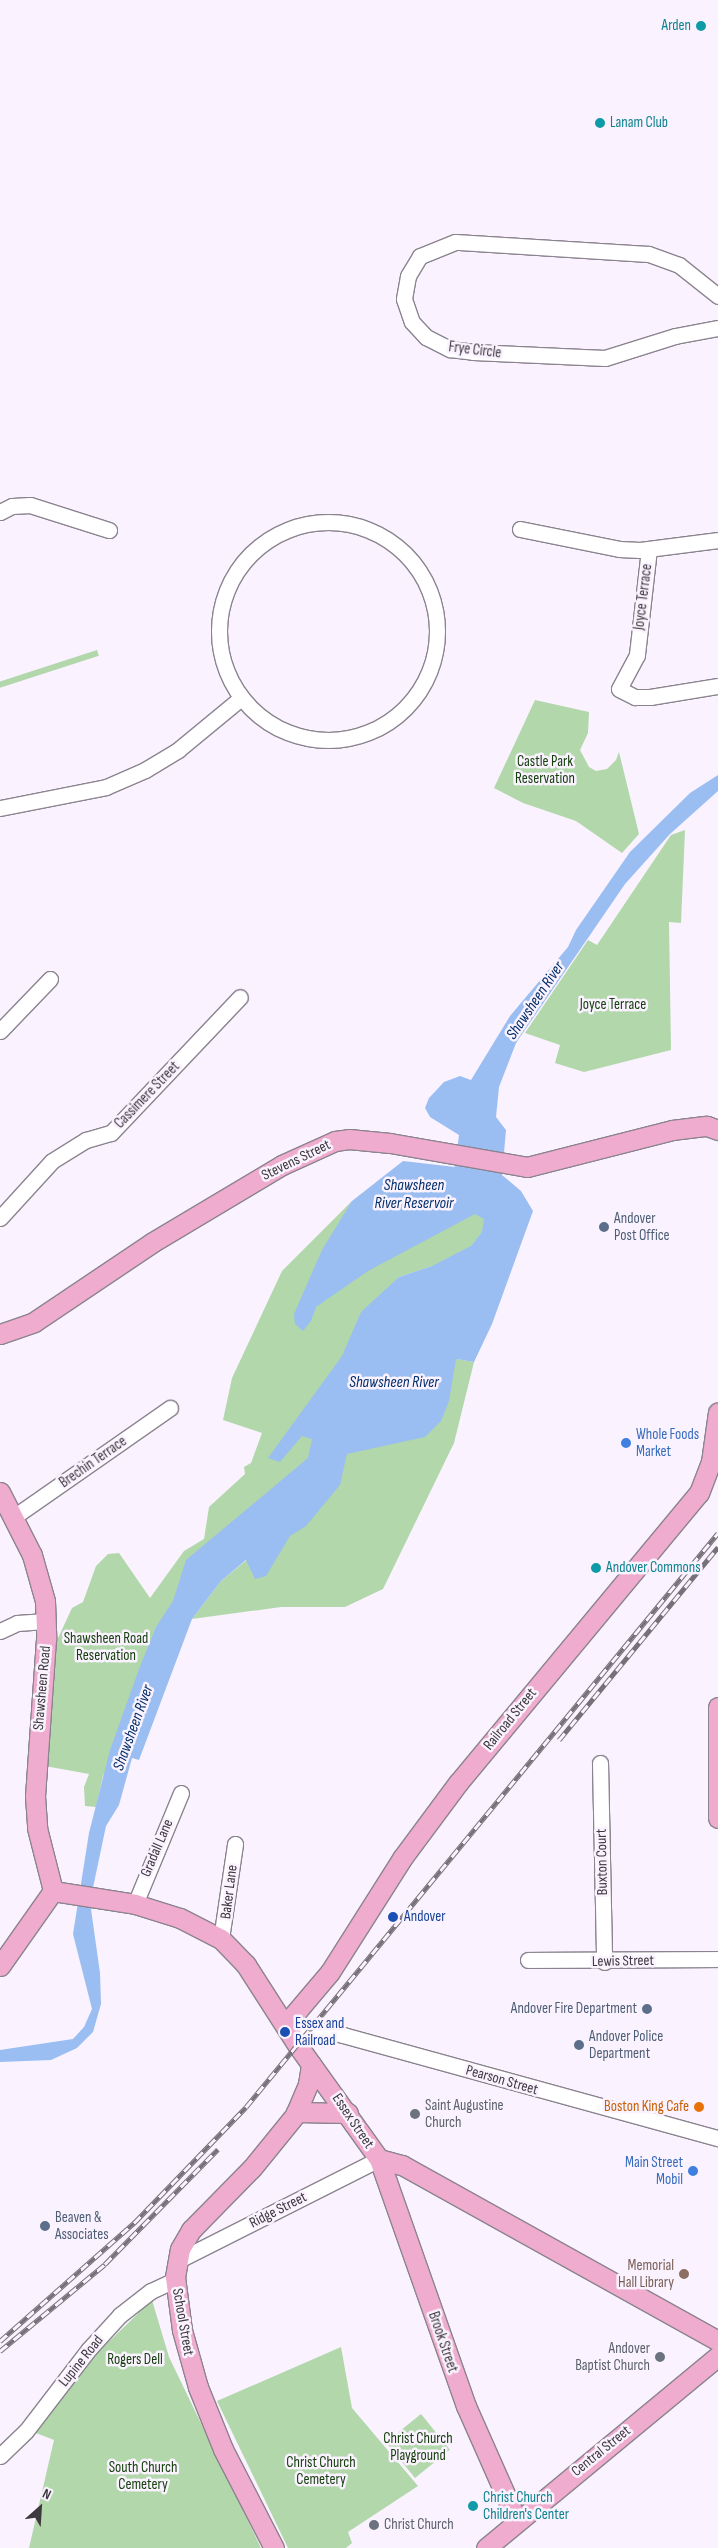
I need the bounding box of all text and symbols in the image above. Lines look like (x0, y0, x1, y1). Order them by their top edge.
place label: Arden (662, 17, 691, 35)
marker: Arden (695, 20, 707, 32)
place label: Lanam Club (610, 114, 668, 132)
marker: Lanam Club (594, 117, 606, 129)
street label: Frye Circle (448, 338, 502, 362)
street label: Joyce Terrace (630, 563, 656, 631)
park label: Castle Park Reservation (515, 752, 575, 787)
water label: Shawsheen River (503, 959, 569, 1043)
park label: Joyce Terrace (580, 996, 646, 1014)
street label: Cassimere Street (111, 1058, 183, 1132)
street label: Stevens Street (259, 1136, 333, 1184)
water label: Shawsheen River Reservoir (375, 1176, 453, 1214)
place label: Andover Post Office (614, 1209, 670, 1244)
marker: Andover Post Office (598, 1221, 610, 1233)
water label: Shawsheen River (349, 1373, 439, 1393)
place label: Whole Foods Market (636, 1425, 699, 1460)
street label: Brechin Terrace (56, 1432, 130, 1492)
marker: Whole Foods Market (620, 1437, 632, 1449)
place label: Andover Commons (606, 1559, 701, 1577)
marker: Andover Commons (590, 1562, 602, 1574)
park label: Shawsheen Road Reservation (64, 1629, 148, 1664)
street label: Shawsheen Road (29, 1645, 55, 1731)
water label: Shawsheen River (110, 1683, 158, 1773)
street label: Railroad Street (480, 1684, 540, 1754)
street label: Gradall Lane (137, 1816, 177, 1880)
street label: Buxton Court (592, 1829, 612, 1895)
street label: Baker Lane (217, 1864, 241, 1920)
place label: Andover (404, 1908, 446, 1926)
marker: Andover (386, 1910, 400, 1924)
street label: Lewis Street (592, 1951, 654, 1971)
place label: Andover Fire Department (511, 2000, 637, 2018)
marker: Andover Fire Department (641, 2003, 653, 2015)
place label: Essex and Railroad (295, 2014, 344, 2049)
marker: Essex and Railroad (279, 2026, 291, 2038)
place label: Andover Police Department (589, 2027, 663, 2062)
marker: Andover Police Department (573, 2039, 585, 2051)
street label: Pearson Street (464, 2061, 540, 2099)
street label: Essex Street (328, 2090, 378, 2152)
place label: Saint Augustine Church (425, 2096, 504, 2131)
place label: Boston King Cafe (604, 2098, 689, 2116)
marker: Boston King Cafe (693, 2101, 705, 2113)
marker: Saint Augustine Church (409, 2108, 421, 2120)
place label: Main Street Mobil (625, 2153, 683, 2188)
marker: Main Street Mobil (687, 2165, 699, 2177)
street label: Ridge Street (246, 2188, 310, 2232)
place label: Beaven & Associates (55, 2208, 109, 2243)
marker: Beaven & Associates (39, 2220, 51, 2232)
place label: Memorial Hall Library (618, 2256, 674, 2291)
marker: Memorial Hall Library (678, 2268, 690, 2280)
street label: School Street (168, 2287, 198, 2357)
street label: Brook Street (424, 2309, 462, 2375)
street label: Lupine Road (55, 2332, 107, 2390)
place label: Andover Baptist Church (575, 2339, 650, 2374)
park label: Rogers Dell (107, 2351, 163, 2369)
marker: Andover Baptist Church (654, 2351, 666, 2363)
street label: Central Street (568, 2422, 634, 2480)
park label: Christ Church Playground (383, 2429, 453, 2464)
park label: Christ Church Cemetery (286, 2453, 356, 2488)
park label: South Church Cemetery (109, 2458, 177, 2493)
north arrow (15, 2483, 65, 2533)
text: N (40, 2485, 54, 2503)
place label: Christ Church Children's Center (483, 2488, 569, 2523)
marker: Christ Church Children's Center (467, 2500, 479, 2512)
place label: Christ Church (384, 2516, 454, 2534)
marker: Christ Church (368, 2519, 380, 2531)

